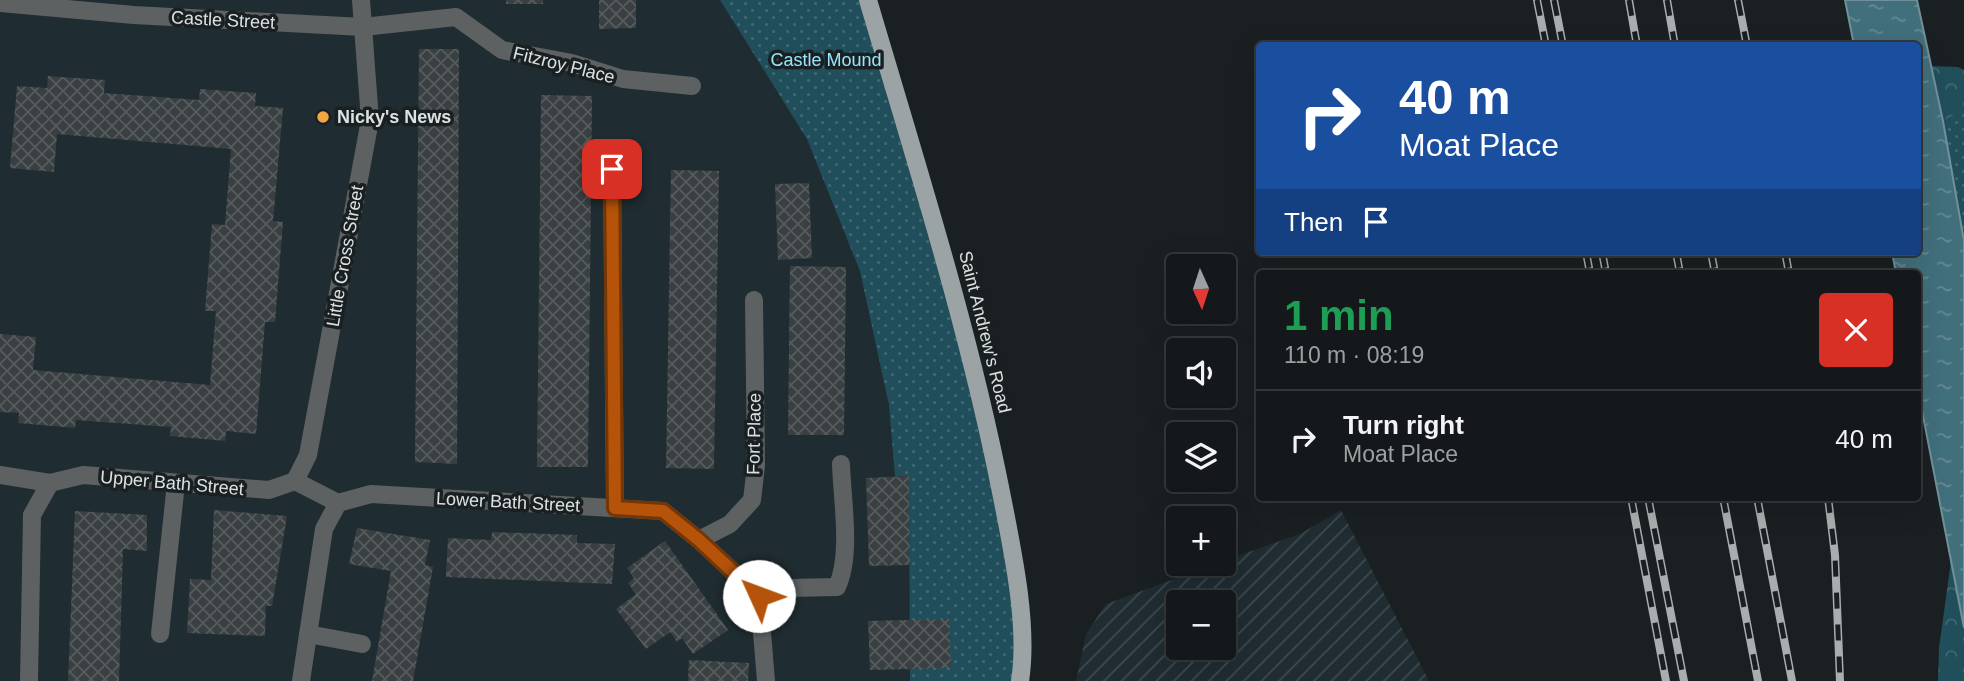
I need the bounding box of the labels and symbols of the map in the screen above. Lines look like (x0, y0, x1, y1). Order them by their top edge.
street label: Castle Street (171, 7, 275, 33)
street label: Fitzroy Place (511, 43, 617, 87)
park label: Castle Mound (770, 50, 882, 70)
place label: Nicky's News (337, 107, 451, 127)
marker: Nicky's News (315, 109, 331, 125)
pin (582, 139, 642, 199)
street label: Little Cross Street (323, 184, 367, 328)
street label: Saint Andrew's Road (955, 249, 1015, 415)
north arrow (1166, 254, 1236, 324)
street label: Fort Place (743, 393, 765, 475)
street label: Upper Bath Street (99, 467, 245, 499)
street label: Lower Bath Street (436, 488, 580, 516)
position arrow (722, 559, 796, 633)

